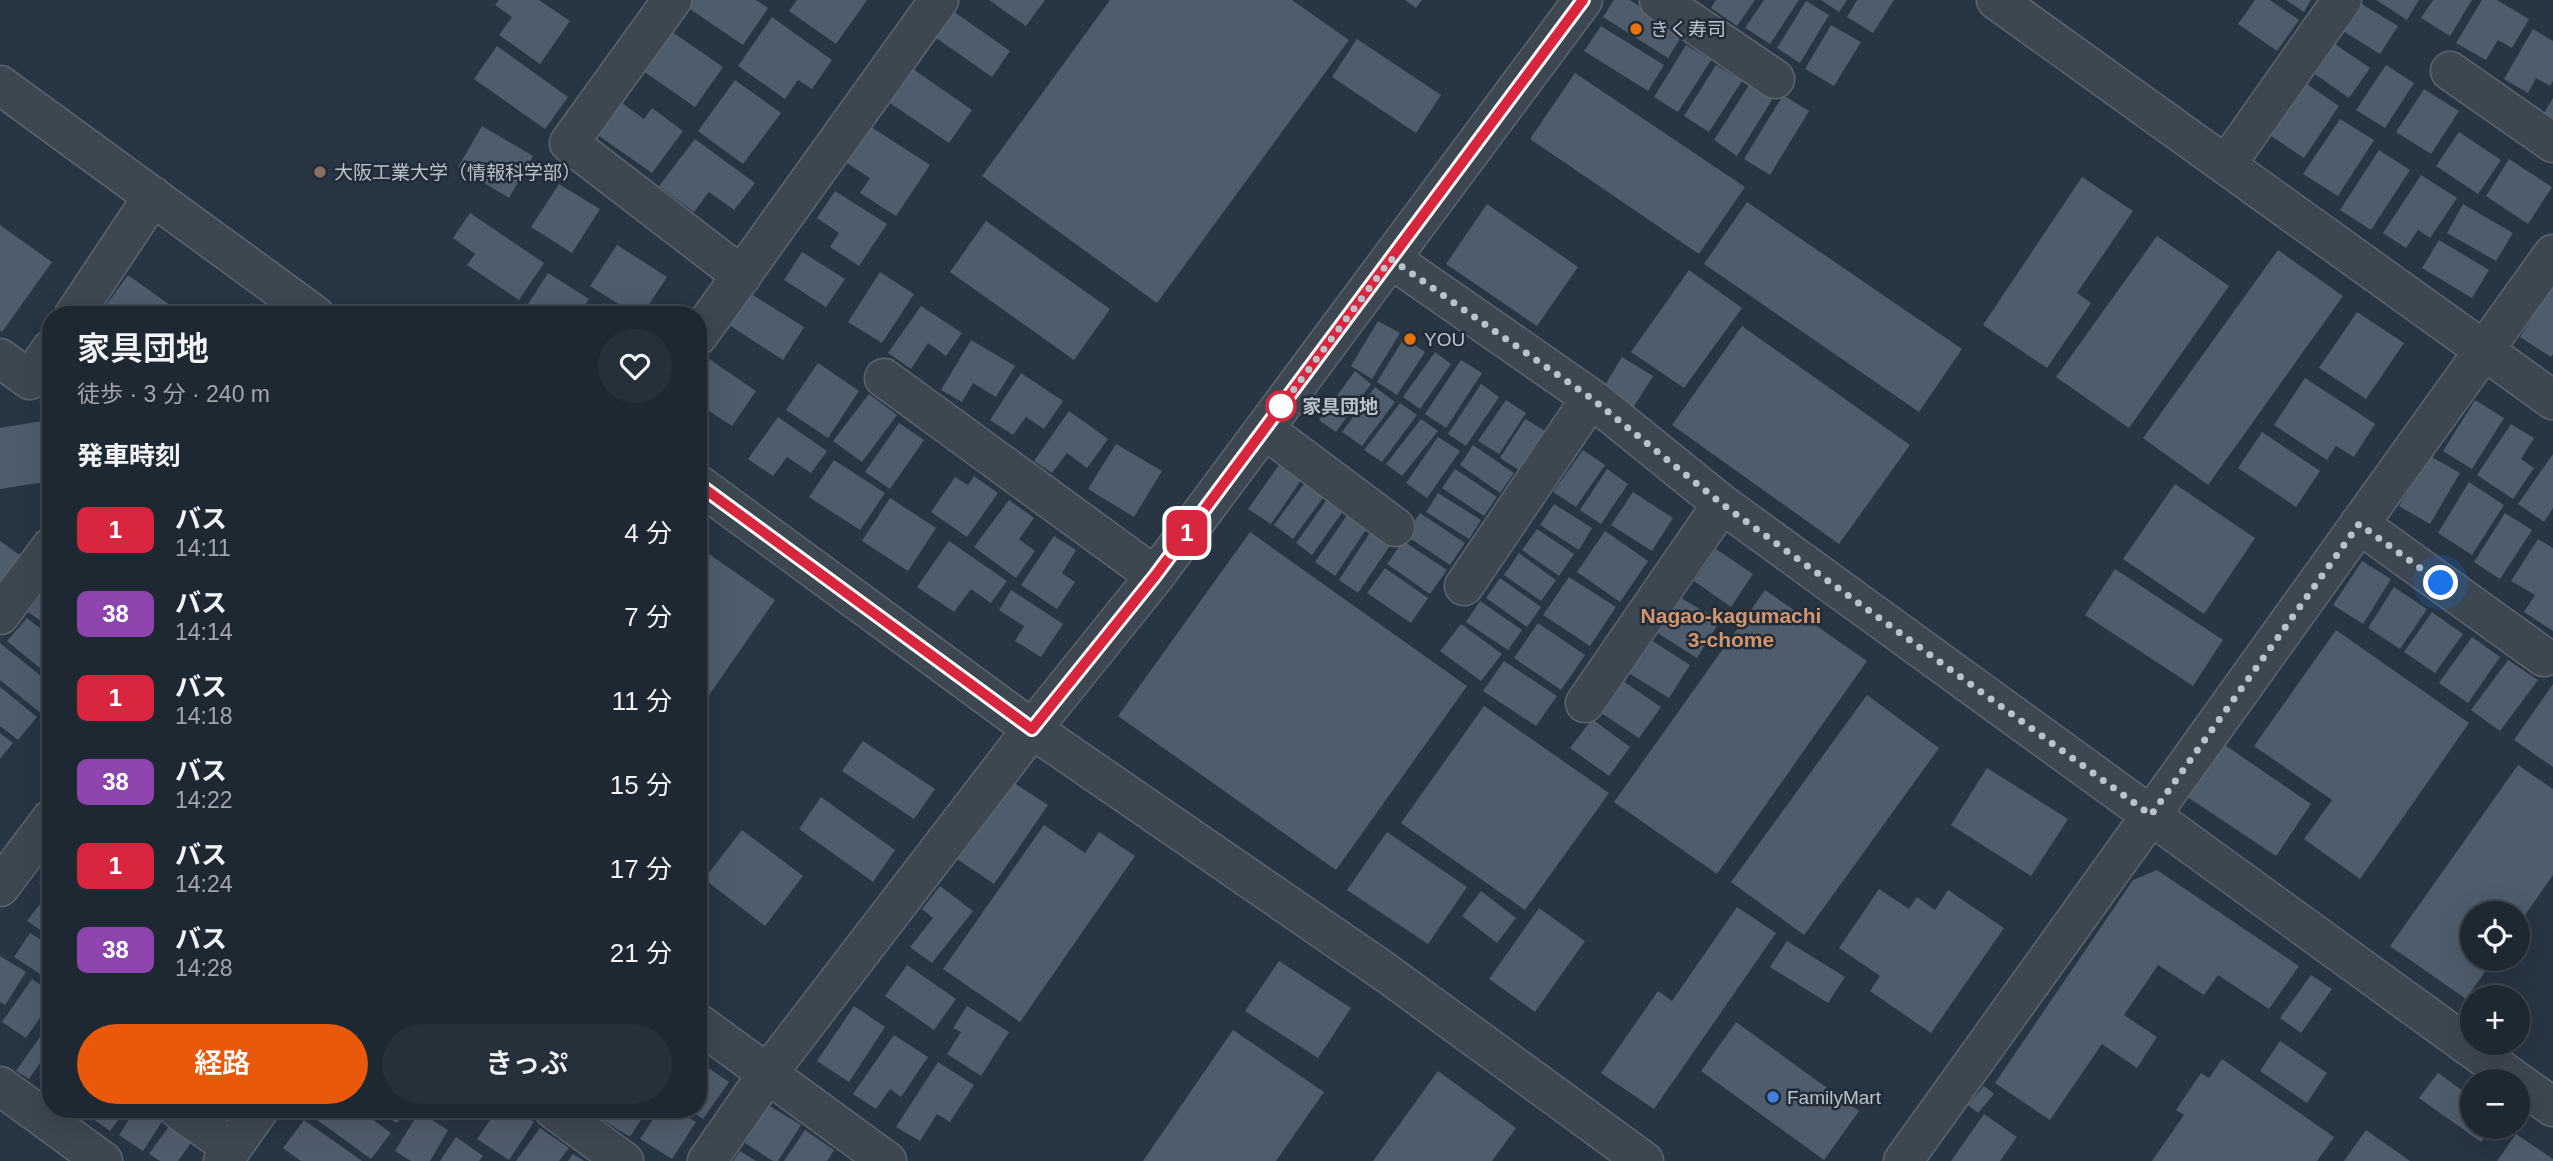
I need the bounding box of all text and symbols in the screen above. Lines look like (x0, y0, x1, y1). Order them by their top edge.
place label: きく寿司 (1650, 19, 1726, 40)
marker: きく寿司 (1628, 21, 1644, 37)
place label: 大阪工業大学（情報科学部） (334, 162, 581, 183)
marker: 大阪工業大学（情報科学部） (312, 164, 328, 180)
button: heart (598, 329, 672, 403)
place label: YOU (1424, 329, 1465, 350)
text: 家具団地 (77, 330, 209, 367)
marker: YOU (1402, 331, 1418, 347)
text: 徒歩 · 3 分 · 240 m (77, 381, 270, 407)
marker: 家具団地 (1266, 391, 1296, 421)
place label: 家具団地 (1302, 396, 1378, 417)
text: 発車時刻 (77, 441, 181, 471)
text: バス (175, 504, 227, 534)
line badge: 1 (1164, 510, 1210, 556)
text: 1 (109, 516, 122, 543)
text: 4 分 (624, 518, 672, 548)
text: 1 (1180, 519, 1194, 546)
text: 14:11 (175, 535, 231, 561)
your location (2423, 565, 2458, 600)
text: バス (175, 588, 227, 618)
text: 38 (102, 600, 129, 627)
text: 7 分 (624, 602, 672, 632)
district label: Nagao-kagumachi 3-chome (1641, 604, 1821, 651)
text: 14:14 (175, 619, 233, 645)
text: バス (175, 672, 227, 702)
text: 1 (109, 684, 122, 711)
text: 11 分 (612, 686, 672, 716)
text: 14:18 (175, 703, 233, 729)
text: バス (175, 756, 227, 786)
text: 38 (102, 768, 129, 795)
text: 15 分 (610, 770, 672, 800)
text: 14:22 (175, 787, 233, 813)
text: バス (175, 840, 227, 870)
text: 1 (109, 852, 122, 879)
text: 17 分 (610, 854, 672, 884)
text: 14:24 (175, 871, 233, 897)
map controls (2460, 901, 2530, 1139)
button: locate (2460, 901, 2530, 971)
text: バス (175, 924, 227, 954)
text: 38 (102, 936, 129, 963)
text: 21 分 (610, 938, 672, 968)
text: 14:28 (175, 955, 233, 981)
button: + (2460, 985, 2530, 1055)
button: 経路 (77, 1024, 368, 1104)
button: きっぷ (382, 1024, 672, 1104)
button: − (2460, 1069, 2530, 1139)
place label: FamilyMart (1787, 1087, 1882, 1108)
marker: FamilyMart (1765, 1089, 1781, 1105)

